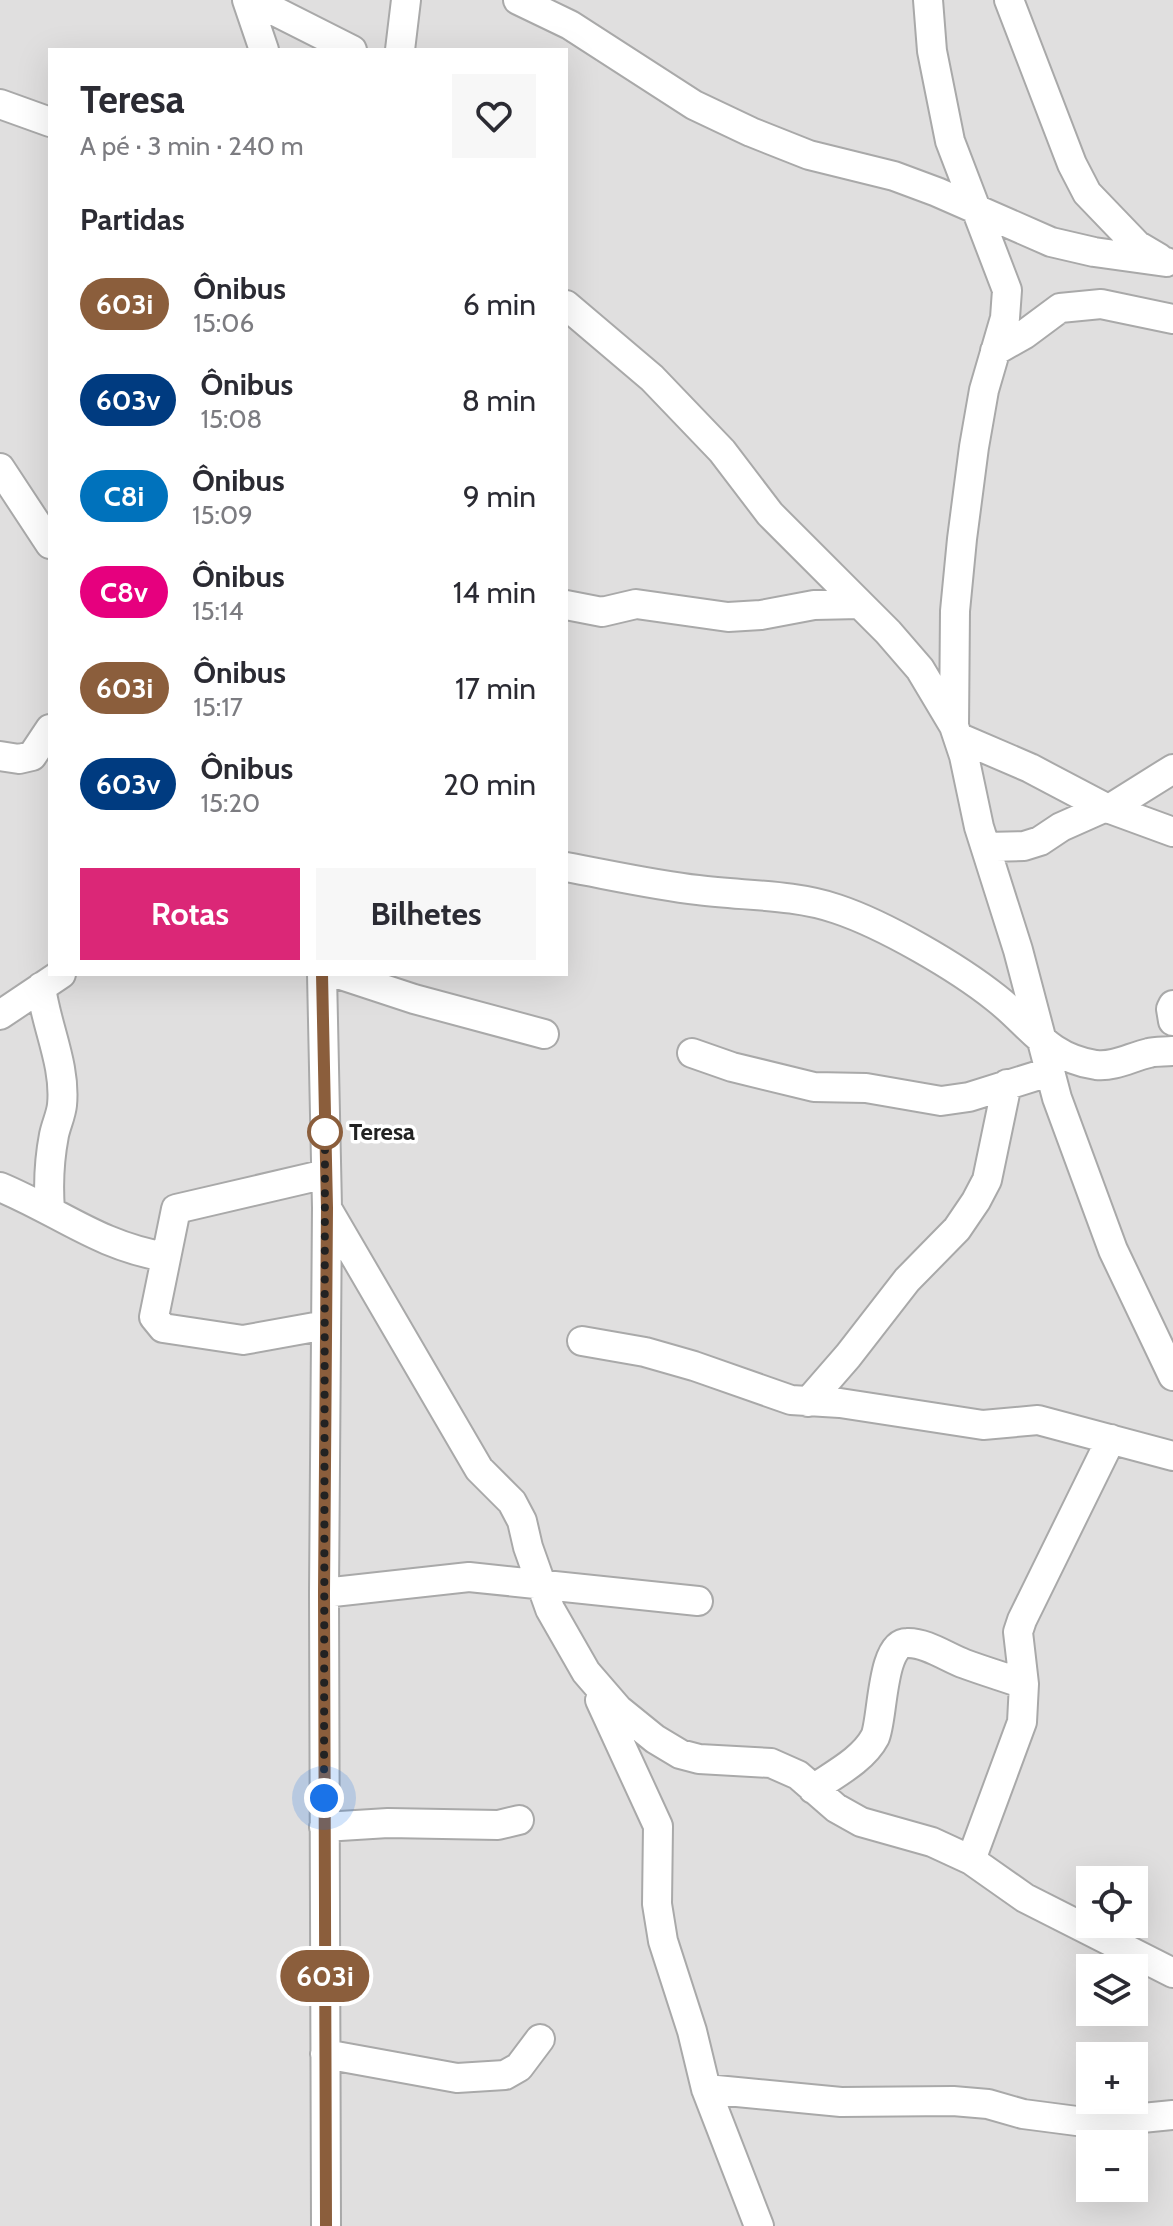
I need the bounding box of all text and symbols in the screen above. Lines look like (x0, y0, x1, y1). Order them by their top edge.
button: heart (452, 74, 536, 158)
text: Teresa (80, 76, 185, 123)
text: A pé · 3 min · 240 m (80, 130, 304, 162)
text: Partidas (80, 201, 185, 238)
text: Ônibus (193, 270, 286, 307)
text: 6 min (463, 286, 536, 323)
text: 603i (96, 287, 153, 321)
text: 15:06 (193, 307, 254, 339)
text: Ônibus (200, 366, 293, 403)
text: 8 min (462, 382, 536, 419)
text: 603v (96, 383, 160, 417)
text: 15:08 (200, 403, 262, 435)
text: Ônibus (192, 462, 285, 499)
text: 9 min (463, 478, 536, 515)
text: C8i (104, 479, 144, 513)
text: 15:09 (192, 499, 253, 531)
text: Ônibus (192, 558, 285, 595)
text: 14 min (453, 574, 536, 611)
text: C8v (100, 575, 148, 609)
text: 15:14 (192, 595, 243, 627)
text: Ônibus (193, 654, 286, 691)
text: 17 min (455, 670, 536, 707)
text: 603i (96, 671, 153, 705)
text: 15:17 (193, 691, 243, 723)
text: Ônibus (200, 750, 293, 787)
text: 20 min (443, 766, 536, 803)
text: 603v (96, 767, 160, 801)
text: 15:20 (200, 787, 260, 819)
button: Rotas (80, 868, 300, 960)
button: Bilhetes (316, 868, 536, 960)
marker: Teresa (308, 1115, 342, 1149)
place label: Teresa (349, 1117, 415, 1146)
your location (304, 1778, 344, 1818)
map controls (1076, 1866, 1148, 2202)
button: locate (1076, 1866, 1148, 1938)
line badge: 603i (269, 1950, 381, 2002)
button: layers (1076, 1954, 1148, 2026)
text: 603i (296, 1959, 354, 1993)
button: + (1076, 2042, 1148, 2114)
button: − (1076, 2130, 1148, 2202)

